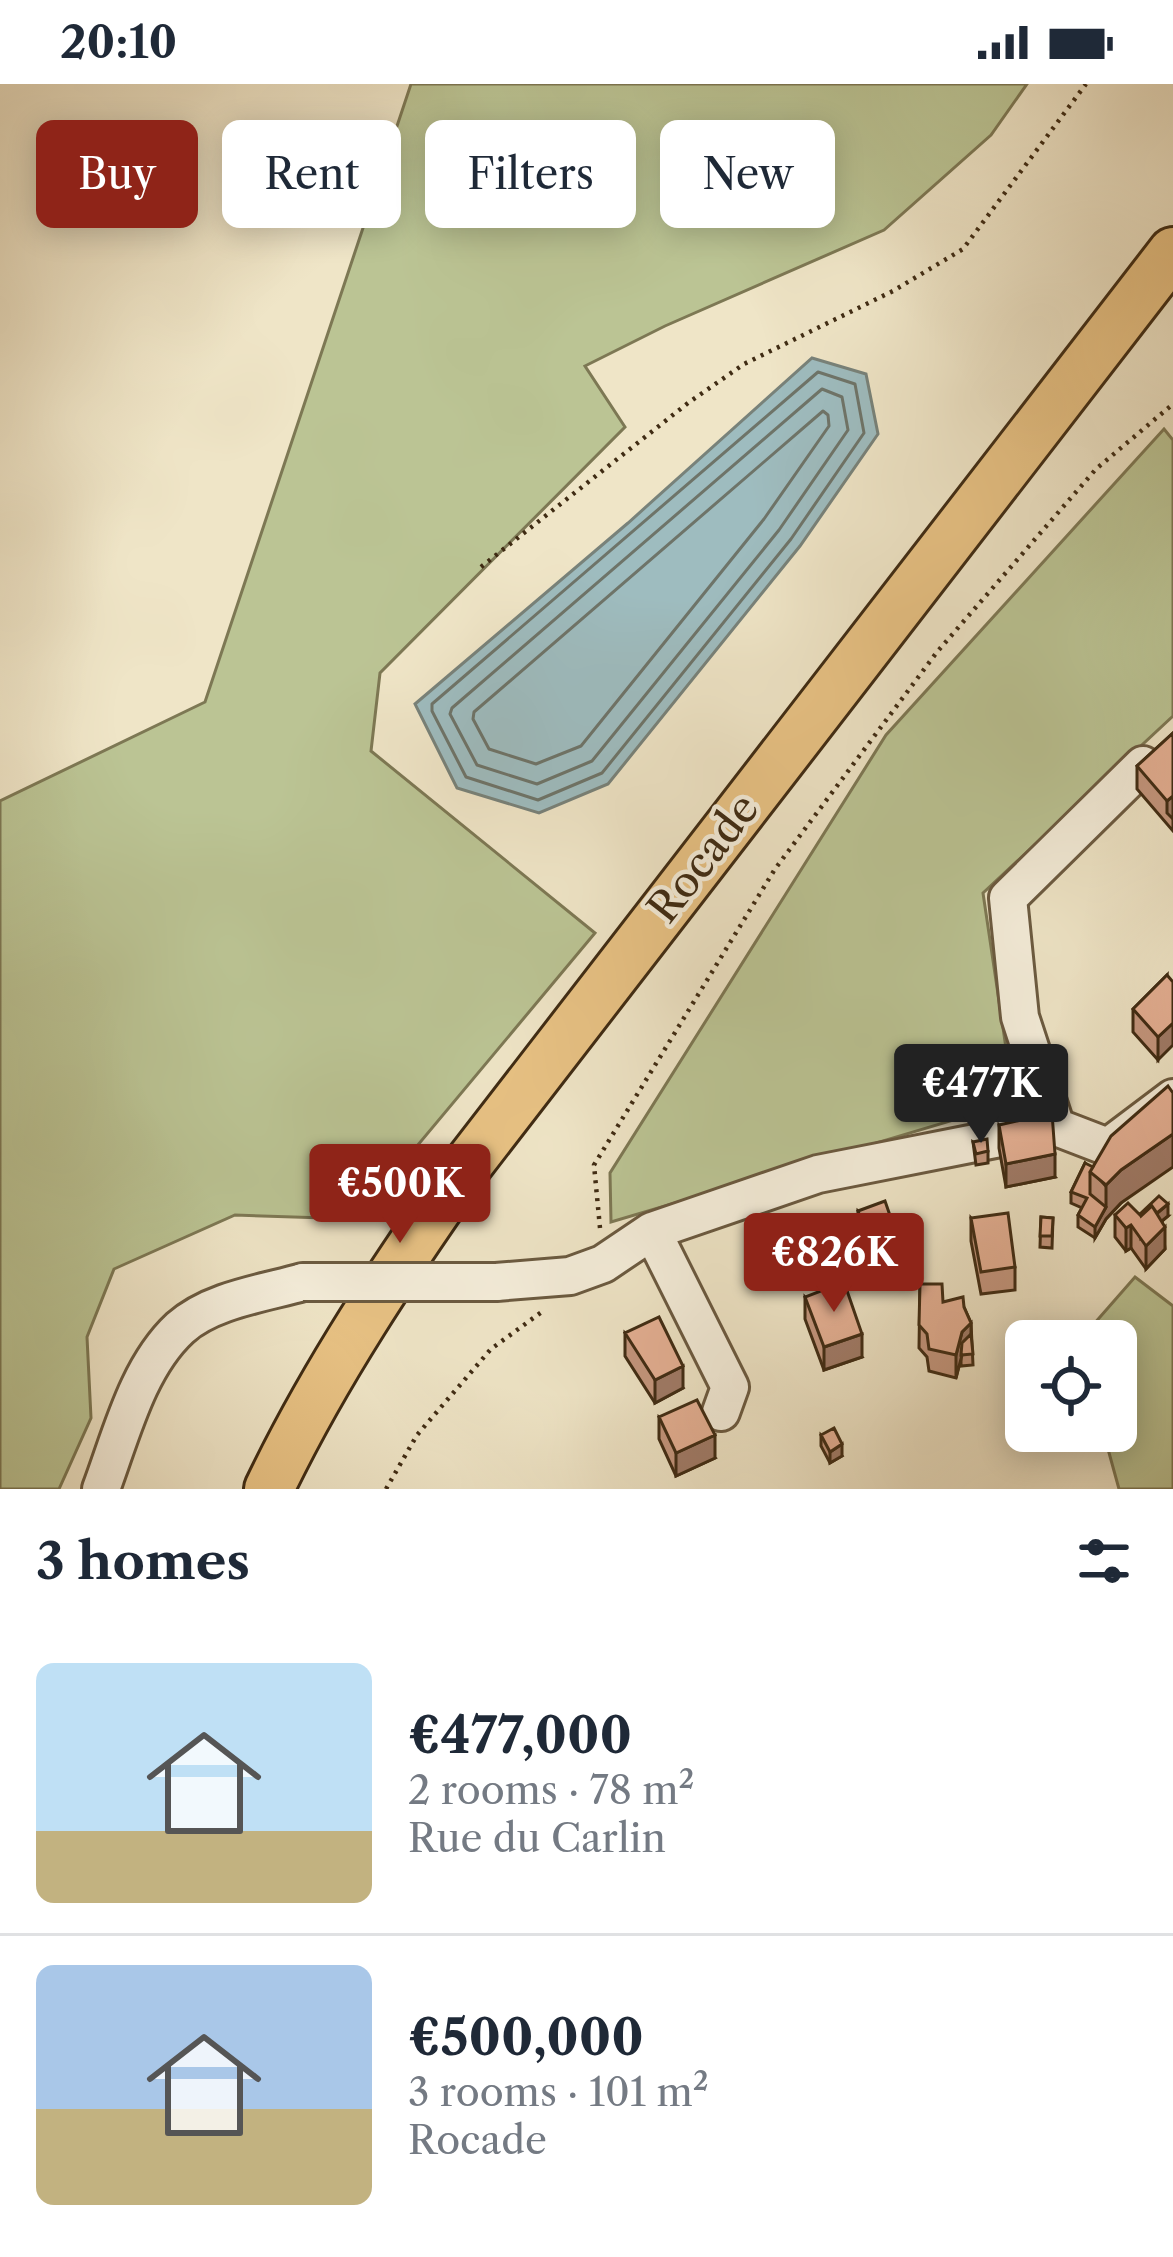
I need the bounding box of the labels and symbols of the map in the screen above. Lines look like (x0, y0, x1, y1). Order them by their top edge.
street label: Rocade (637, 783, 769, 933)
pin: €477K (897, 1044, 1065, 1146)
pin: €500K (316, 1144, 484, 1246)
pin: €826K (750, 1213, 918, 1315)

